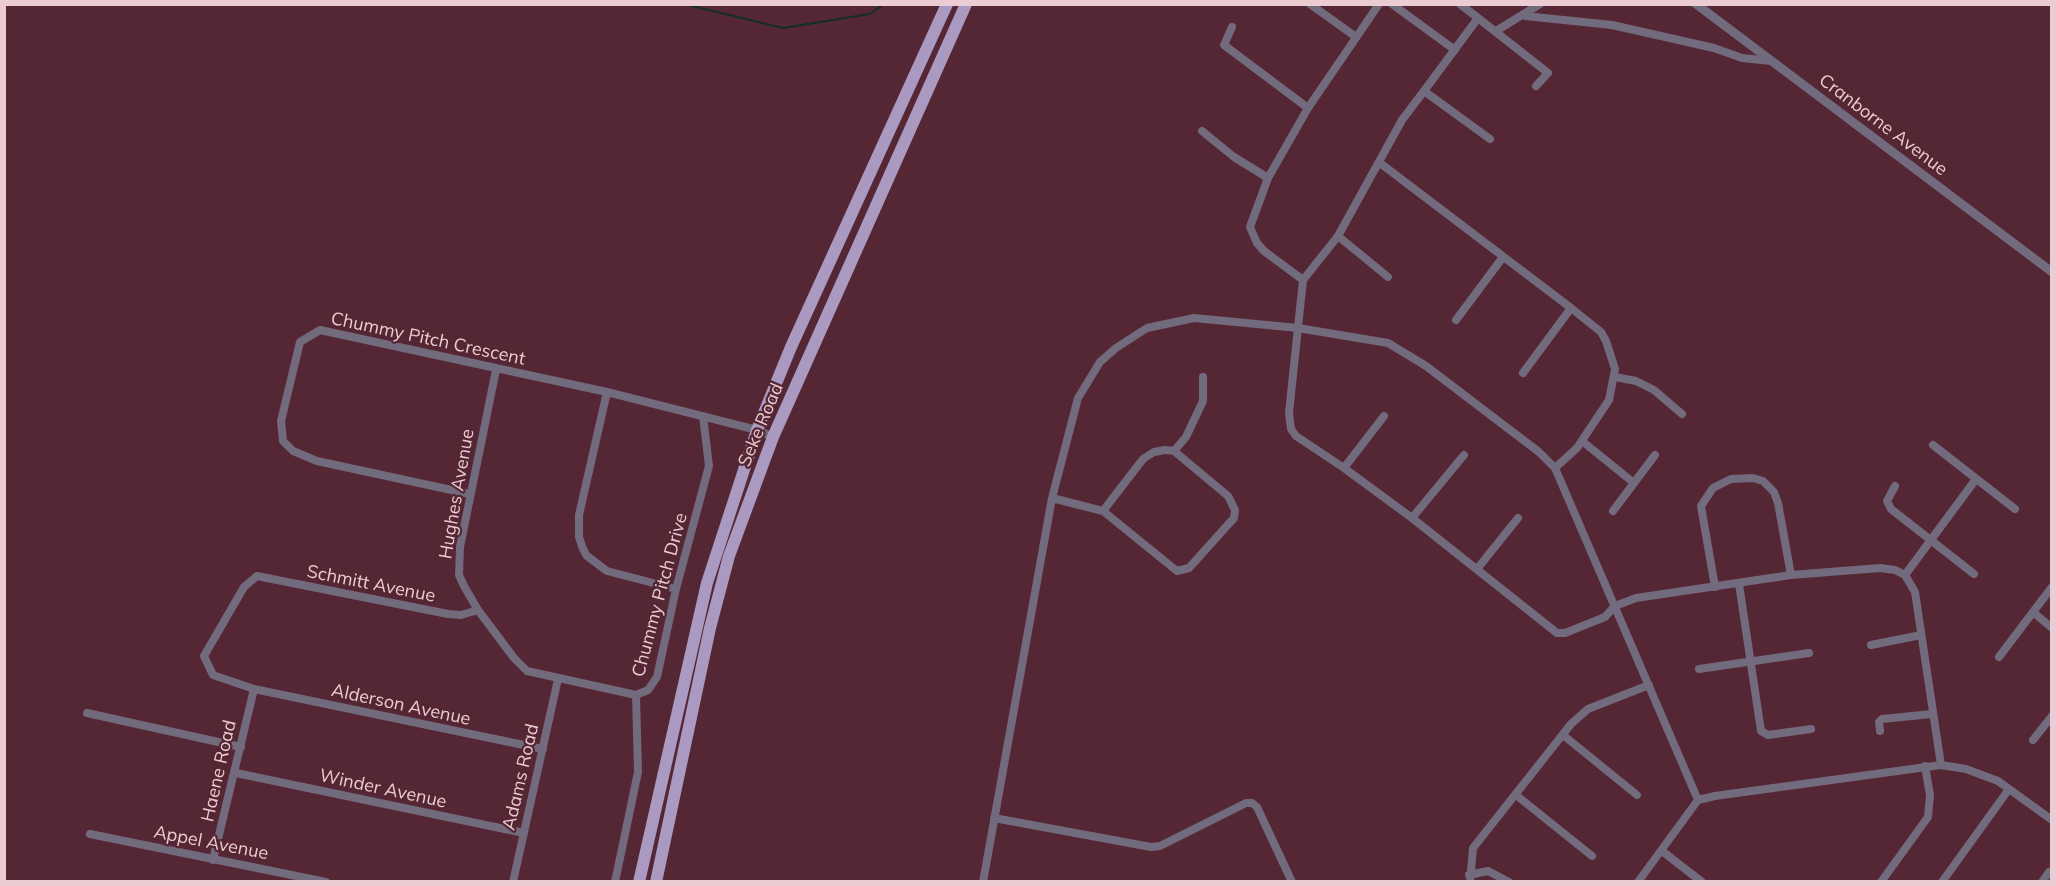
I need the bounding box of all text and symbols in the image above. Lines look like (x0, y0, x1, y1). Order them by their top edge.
street label: Cranborne Avenue (1814, 70, 1952, 180)
street label: Chummy Pitch Crescent (329, 308, 527, 370)
street label: Seke Road (734, 380, 788, 470)
street label: Hughes Avenue (435, 427, 479, 561)
street label: Chummy Pitch Drive (628, 511, 692, 679)
street label: Schmitt Avenue (305, 561, 437, 607)
street label: Alderson Avenue (329, 680, 473, 730)
street label: Haene Road (197, 718, 241, 824)
street label: Adams Road (498, 722, 544, 832)
street label: Winder Avenue (317, 765, 449, 813)
street label: Appel Avenue (152, 821, 270, 865)

